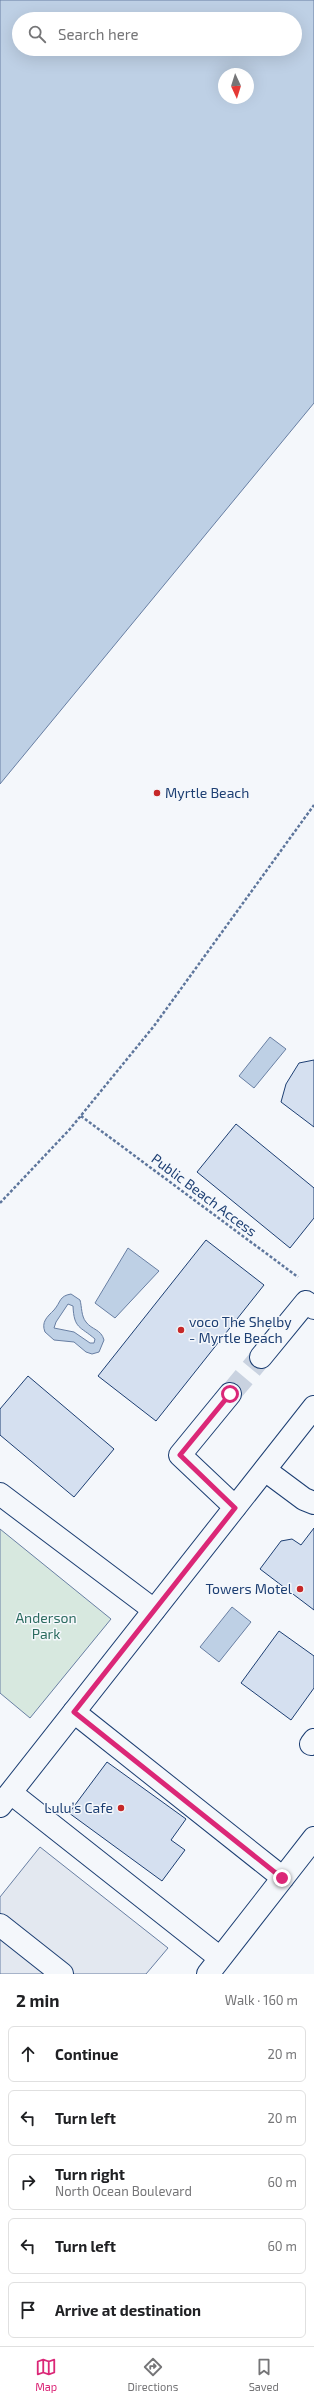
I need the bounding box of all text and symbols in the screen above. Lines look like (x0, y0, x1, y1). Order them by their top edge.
search box (12, 12, 302, 56)
icon: search (26, 23, 48, 45)
text: Search here (58, 25, 139, 43)
north arrow (218, 68, 254, 104)
place label: Myrtle Beach (165, 784, 249, 801)
marker: Myrtle Beach (152, 788, 162, 798)
street label: Public Beach Access (148, 1149, 260, 1240)
place label: voco The Shelby - Myrtle Beach (189, 1313, 292, 1346)
marker: voco The Shelby - Myrtle Beach (176, 1325, 186, 1335)
route start (221, 1385, 239, 1403)
place label: Towers Motel (205, 1580, 293, 1597)
marker: Towers Motel (295, 1584, 305, 1594)
park label: Anderson Park (15, 1609, 77, 1642)
place label: Lulu’s Cafe (44, 1799, 113, 1816)
marker: Lulu’s Cafe (116, 1803, 126, 1813)
route end (273, 1869, 291, 1887)
text: 2 min (16, 1990, 59, 2010)
text: Walk · 160 m (225, 1992, 298, 2008)
icon: ahead (17, 2043, 39, 2065)
text: Continue (55, 2045, 118, 2063)
text: 20 m (268, 2046, 297, 2062)
icon: left (17, 2107, 39, 2129)
text: Turn left (55, 2109, 116, 2127)
text: 20 m (268, 2110, 297, 2126)
text: Turn right (55, 2165, 125, 2183)
icon: right (17, 2171, 39, 2193)
text: 60 m (267, 2174, 297, 2190)
text: North Ocean Boulevard (55, 2183, 192, 2199)
icon: left (17, 2235, 39, 2257)
text: Turn left (55, 2237, 116, 2255)
text: 60 m (267, 2238, 297, 2254)
icon: arrive (17, 2299, 39, 2321)
text: Arrive at destination (55, 2301, 201, 2319)
tab: Map (35, 2356, 57, 2393)
tab: Directions (128, 2356, 178, 2393)
tab: Saved (249, 2356, 279, 2393)

